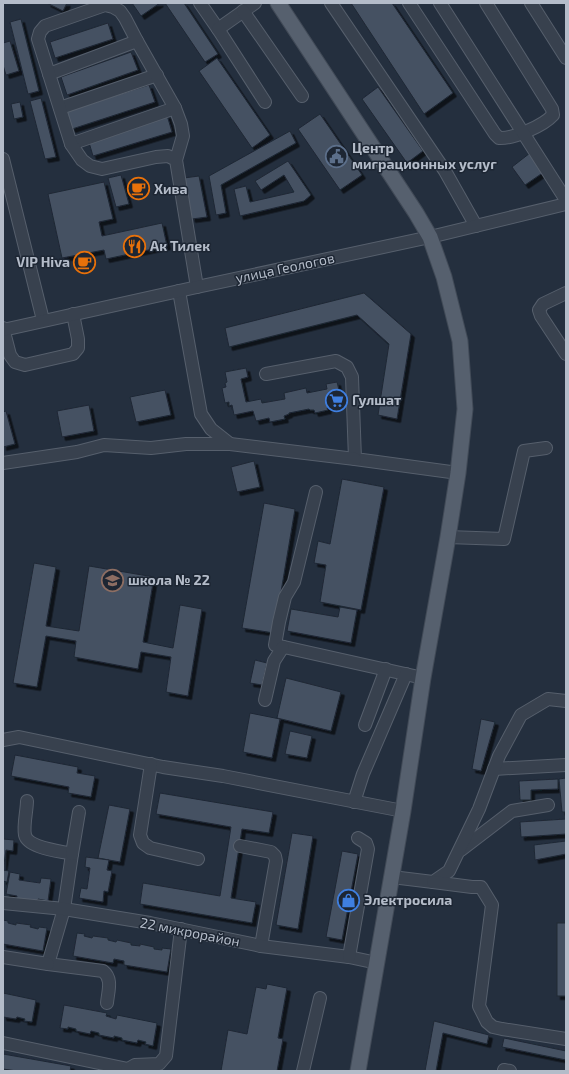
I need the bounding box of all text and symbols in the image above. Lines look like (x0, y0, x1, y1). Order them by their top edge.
place label: Центр миграционных услуг (352, 139, 497, 172)
public building icon: Центр миграционных услуг (324, 143, 350, 169)
cafe icon: Хива (126, 176, 152, 202)
place label: Хива (154, 180, 188, 197)
restaurant icon: Ак Тилек (122, 233, 148, 259)
place label: Ак Тилек (150, 237, 210, 254)
cafe icon: VIP Hiva (72, 249, 98, 275)
street label: улица Геологов (234, 249, 336, 286)
place label: VIP Hiva (16, 253, 70, 270)
supermarket icon: Гулшат (323, 387, 349, 413)
place label: Гулшат (352, 391, 401, 408)
school or university icon: школа № 22 (100, 567, 126, 593)
place label: школа № 22 (128, 571, 210, 588)
shop icon: Электросила (335, 887, 361, 913)
place label: Электросила (364, 891, 452, 908)
street label: 22 микрорайон (139, 913, 242, 950)

